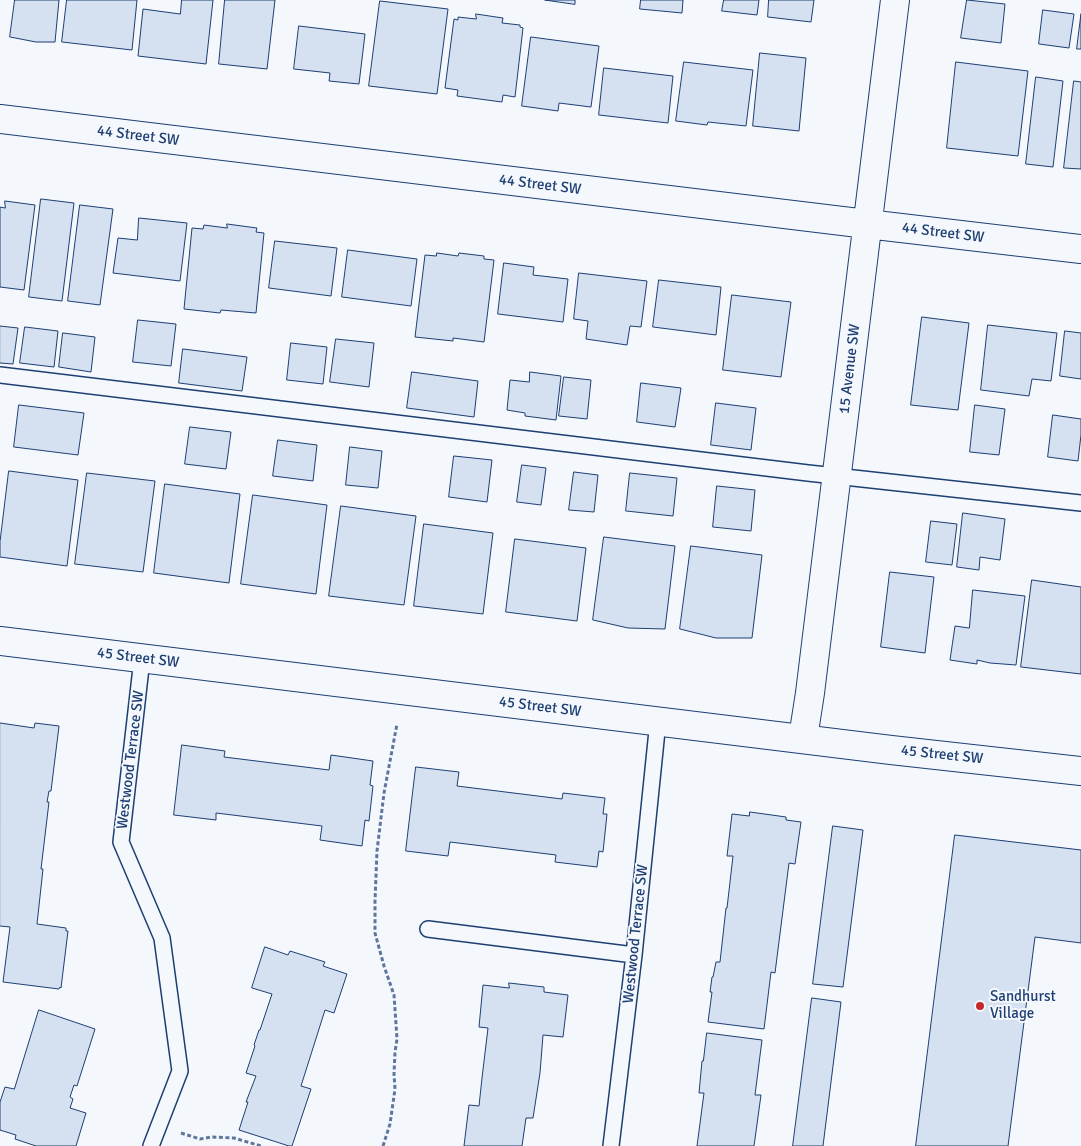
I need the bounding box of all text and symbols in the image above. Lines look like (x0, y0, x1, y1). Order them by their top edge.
street label: 44 Street SW (96, 122, 180, 150)
street label: 44 Street SW (498, 171, 582, 199)
street label: 44 Street SW (901, 219, 985, 247)
street label: 15 Avenue SW (836, 323, 864, 415)
street label: 45 Street SW (96, 644, 180, 672)
street label: Westwood Terrace SW (114, 690, 148, 830)
street label: 45 Street SW (498, 693, 582, 721)
street label: 45 Street SW (900, 742, 984, 768)
street label: Westwood Terrace SW (620, 864, 652, 1004)
place label: Sandhurst Village (990, 988, 1056, 1023)
marker: Sandhurst Village (974, 1000, 986, 1012)

